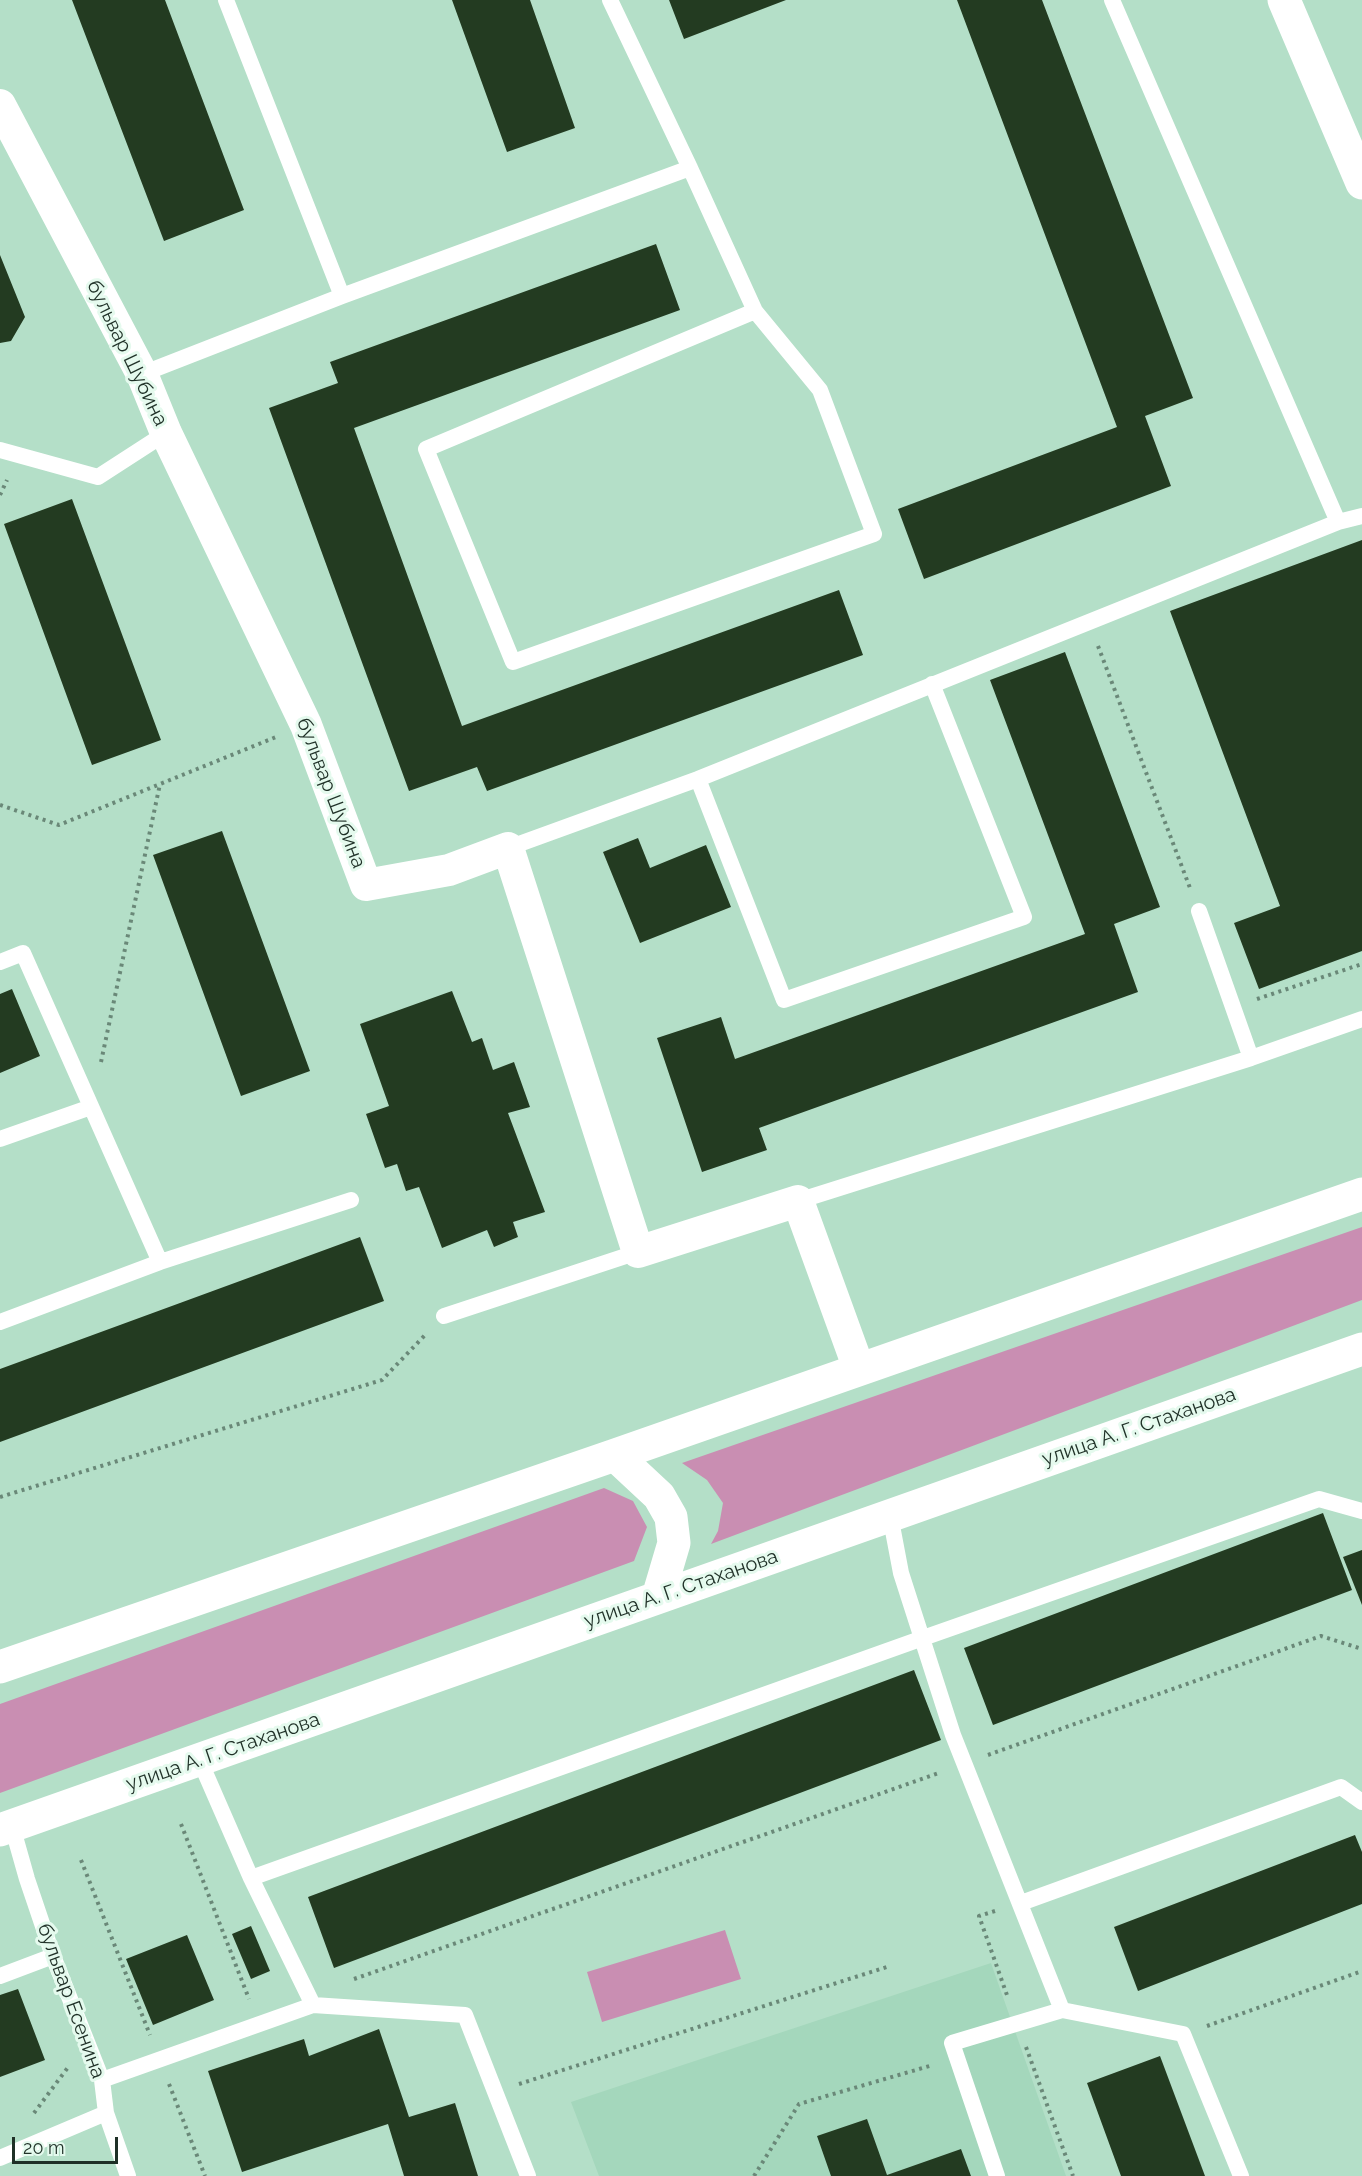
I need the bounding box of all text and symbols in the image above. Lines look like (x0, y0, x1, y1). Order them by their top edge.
street label: бульвар Шубина (81, 276, 173, 430)
street label: бульвар Шубина (291, 714, 371, 872)
street label: улица А. Г. Стаханова (1039, 1383, 1239, 1471)
street label: улица А. Г. Стаханова (581, 1545, 781, 1633)
street label: улица А. Г. Стаханова (123, 1708, 323, 1796)
street label: бульвар Есенина (32, 1920, 110, 2082)
scale bar (15, 2125, 122, 2163)
text: 20 m (23, 2137, 65, 2158)

